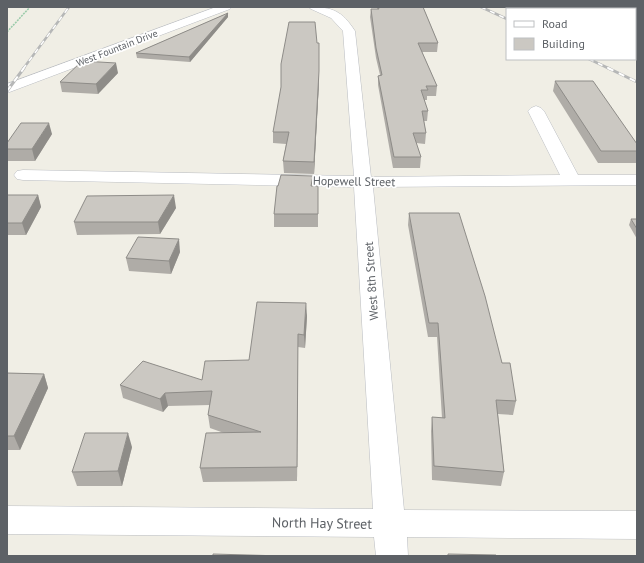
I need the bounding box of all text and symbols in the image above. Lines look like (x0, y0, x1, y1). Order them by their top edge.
legend (506, 8, 636, 60)
text: Road (542, 16, 567, 31)
street label: West Fountain Drive (74, 26, 160, 70)
text: Building (542, 36, 585, 51)
street label: Hopewell Street (313, 173, 395, 189)
street label: West 8th Street (361, 241, 381, 321)
street label: North Hay Street (272, 513, 372, 533)

